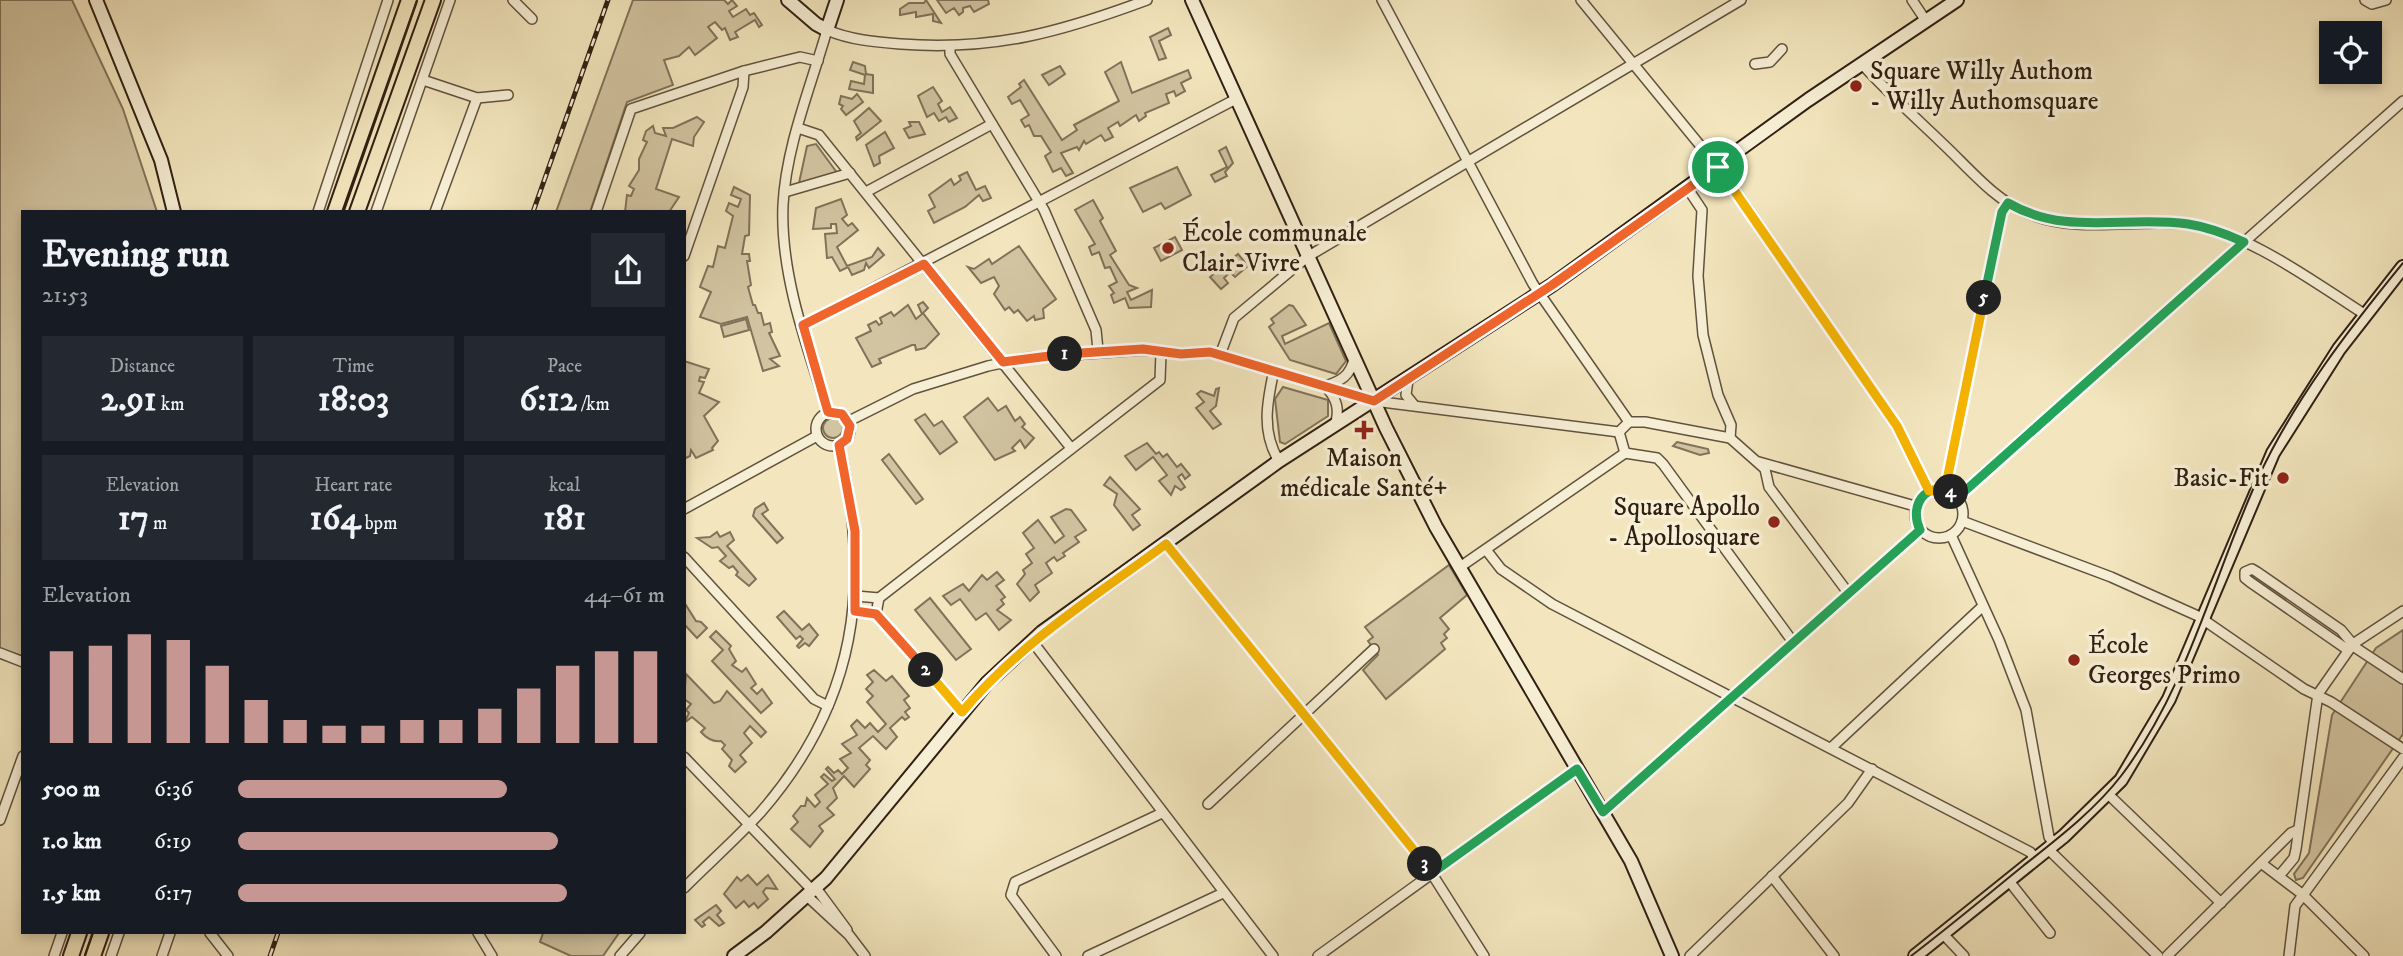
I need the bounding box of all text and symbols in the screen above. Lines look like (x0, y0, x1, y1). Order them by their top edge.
map controls (2319, 21, 2382, 84)
button: locate (2319, 21, 2382, 84)
place label: Square Willy Authom - Willy Authomsquare (1870, 55, 2099, 118)
marker: Square Willy Authom - Willy Authomsquare (1848, 78, 1864, 94)
pin (1688, 137, 1748, 197)
icon: arrive (1699, 148, 1737, 186)
place label: École communale Clair-Vivre (1182, 217, 1367, 280)
text: Evening run (42, 231, 229, 279)
button: share (591, 233, 665, 307)
marker: École communale Clair-Vivre (1160, 240, 1176, 256)
pin: 5 (1966, 280, 2002, 316)
text: 21:53 (42, 281, 88, 310)
text: 5 (1979, 286, 1988, 309)
pin: 1 (1048, 336, 1082, 372)
text: 1 (1061, 342, 1068, 365)
text: Distance (110, 355, 175, 378)
text: Time (333, 355, 374, 378)
text: Pace (547, 355, 582, 378)
text: 2.91 (101, 378, 157, 422)
text: 18:03 (318, 378, 389, 422)
text: 6:12 (519, 378, 577, 422)
text: km (157, 393, 184, 416)
text: /km (577, 393, 610, 416)
marker: Maison médicale Santé+ (1354, 420, 1374, 440)
place label: Maison médicale Santé+ (1280, 442, 1448, 505)
place label: Basic-Fit (2174, 462, 2269, 495)
marker: Basic-Fit (2275, 470, 2291, 486)
text: Elevation (106, 474, 179, 497)
text: Heart rate (315, 474, 392, 497)
text: kcal (549, 474, 580, 497)
pin: 4 (1934, 475, 1968, 510)
text: 4 (1945, 480, 1956, 503)
place label: Square Apollo - Apollosquare (1608, 491, 1760, 554)
text: 17 (118, 497, 149, 541)
text: 164 (310, 497, 361, 541)
text: 181 (543, 497, 586, 541)
text: m (149, 512, 167, 535)
text: bpm (361, 512, 397, 535)
marker: Square Apollo - Apollosquare (1766, 514, 1782, 530)
text: Elevation (42, 581, 131, 610)
text: 44–61 m (584, 581, 665, 610)
place label: École Georges Primo (2088, 629, 2240, 692)
pin: 2 (908, 652, 944, 688)
marker: École Georges Primo (2066, 652, 2082, 668)
text: 2 (921, 658, 930, 681)
text: 500 m (42, 775, 100, 804)
text: 6:36 (154, 775, 193, 804)
text: 1.0 km (42, 827, 102, 856)
text: 6:19 (154, 827, 192, 856)
pin: 3 (1408, 846, 1442, 882)
text: 3 (1421, 852, 1428, 875)
text: 1.5 km (42, 879, 101, 908)
text: 6:17 (154, 879, 193, 908)

